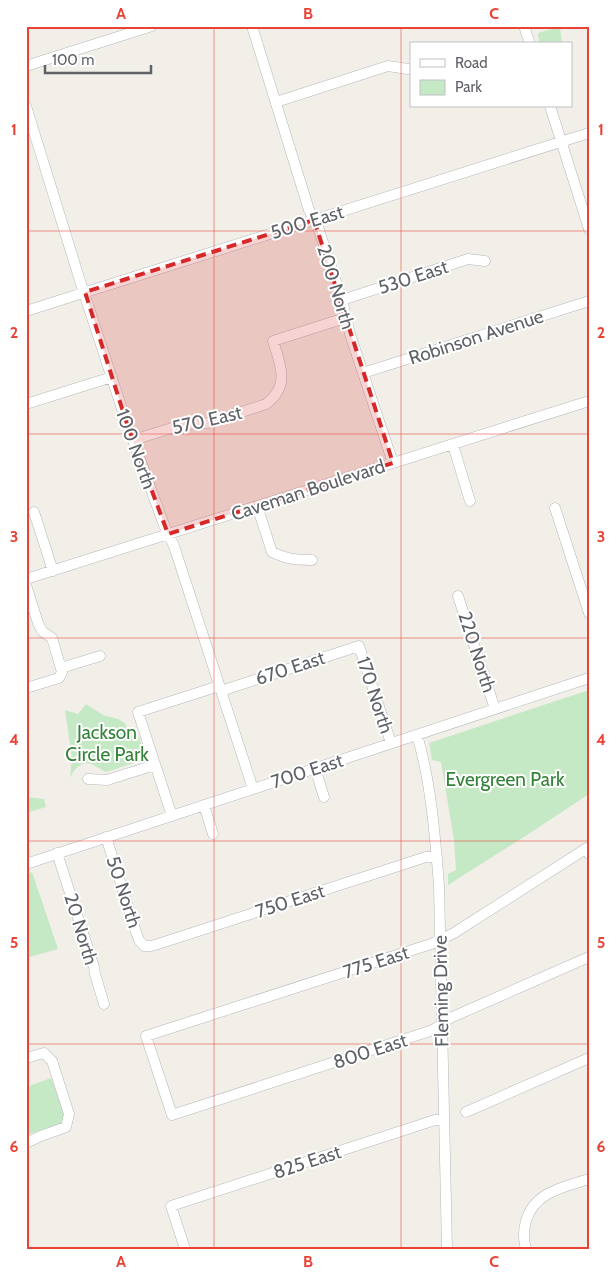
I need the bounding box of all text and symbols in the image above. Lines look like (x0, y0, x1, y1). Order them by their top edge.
text: A (116, 4, 126, 23)
text: B (303, 4, 313, 23)
text: C (489, 4, 499, 23)
scale bar (45, 42, 151, 74)
legend (410, 42, 572, 108)
text: 100 m (52, 51, 94, 69)
text: Road (455, 54, 488, 72)
text: Park (455, 78, 482, 96)
text: 1 (11, 120, 17, 139)
text: 1 (598, 120, 604, 139)
street label: 500 East (268, 200, 347, 244)
street label: 200 North (312, 242, 360, 332)
street label: 530 East (375, 255, 451, 299)
street label: Robinson Avenue (406, 304, 546, 370)
text: 2 (10, 323, 18, 342)
text: 2 (597, 323, 605, 342)
street label: 570 East (170, 401, 245, 439)
street label: 100 North (111, 406, 161, 492)
street label: Caveman Boulevard (228, 454, 388, 526)
text: 3 (10, 527, 18, 546)
text: 3 (597, 527, 605, 546)
street label: 220 North (453, 609, 501, 695)
street label: 670 East (252, 646, 328, 690)
street label: 170 North (352, 654, 398, 736)
park label: Jackson Circle Park (65, 721, 149, 766)
text: 4 (9, 730, 19, 749)
text: 4 (596, 730, 606, 749)
street label: 700 East (268, 748, 346, 793)
park label: Evergreen Park (446, 768, 565, 791)
street label: 50 North (102, 853, 146, 931)
street label: 750 East (253, 879, 328, 923)
street label: 20 North (59, 890, 103, 968)
text: 5 (10, 933, 18, 952)
text: 5 (597, 933, 605, 952)
street label: Fleming Drive (429, 935, 453, 1047)
street label: 775 East (340, 940, 412, 983)
street label: 800 East (330, 1028, 410, 1074)
text: 6 (10, 1137, 19, 1156)
text: 6 (597, 1137, 606, 1156)
street label: 825 East (270, 1140, 344, 1184)
text: A (116, 1252, 126, 1271)
text: B (303, 1252, 313, 1271)
text: C (489, 1252, 499, 1271)

